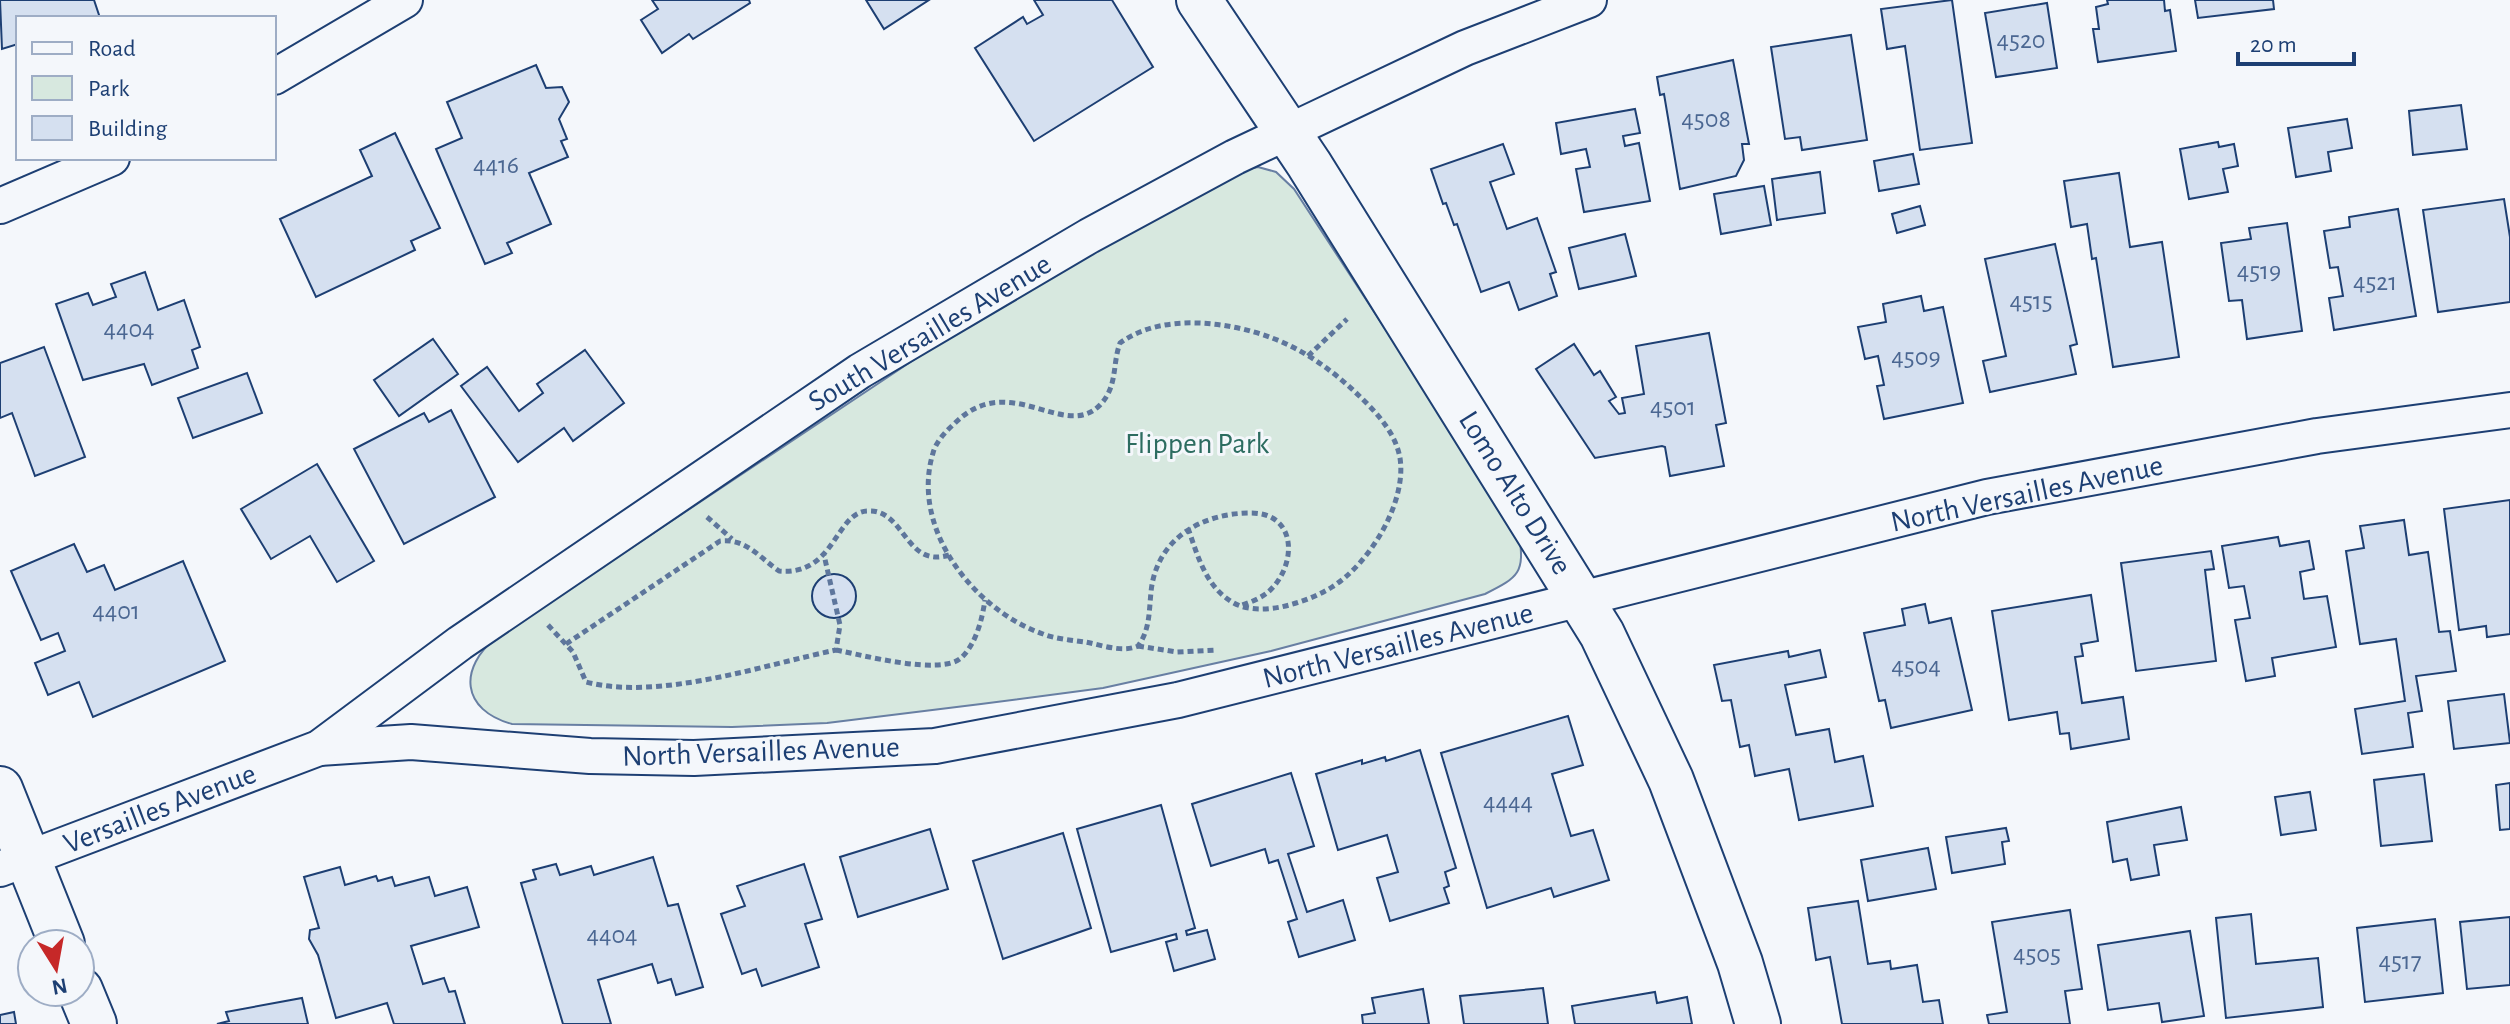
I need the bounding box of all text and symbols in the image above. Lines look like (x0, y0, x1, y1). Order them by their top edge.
legend (16, 16, 276, 160)
scale bar (2238, 16, 2354, 66)
house number: 4520 (1997, 27, 2045, 53)
text: 20 m (2250, 33, 2297, 57)
text: Road (88, 37, 136, 61)
text: Park (88, 77, 129, 101)
house number: 4508 (1681, 106, 1731, 132)
text: Building (88, 117, 167, 141)
house number: 4416 (473, 152, 519, 178)
street label: South Versailles Avenue (803, 249, 1057, 417)
house number: 4519 (2237, 258, 2281, 284)
house number: 4521 (2353, 269, 2397, 295)
house number: 4515 (2009, 288, 2053, 314)
house number: 4404 (103, 316, 155, 342)
house number: 4509 (1891, 344, 1941, 370)
house number: 4501 (1650, 394, 1696, 420)
street label: Lomo Alto Drive (1453, 406, 1577, 580)
park label: Flippen Park (1125, 429, 1269, 459)
street label: North Versailles Avenue (1888, 450, 2166, 538)
house number: 4401 (92, 598, 140, 624)
street label: North Versailles Avenue (1260, 598, 1536, 694)
house number: 4504 (1891, 653, 1941, 679)
street label: North Versailles Avenue (622, 732, 900, 772)
street label: Versailles Avenue (60, 759, 260, 859)
house number: 4444 (1483, 789, 1533, 815)
house number: 4404 (586, 922, 638, 948)
north arrow (16, 928, 96, 1008)
house number: 4505 (2013, 941, 2061, 967)
house number: 4517 (2378, 948, 2422, 974)
text: N (50, 974, 69, 999)

